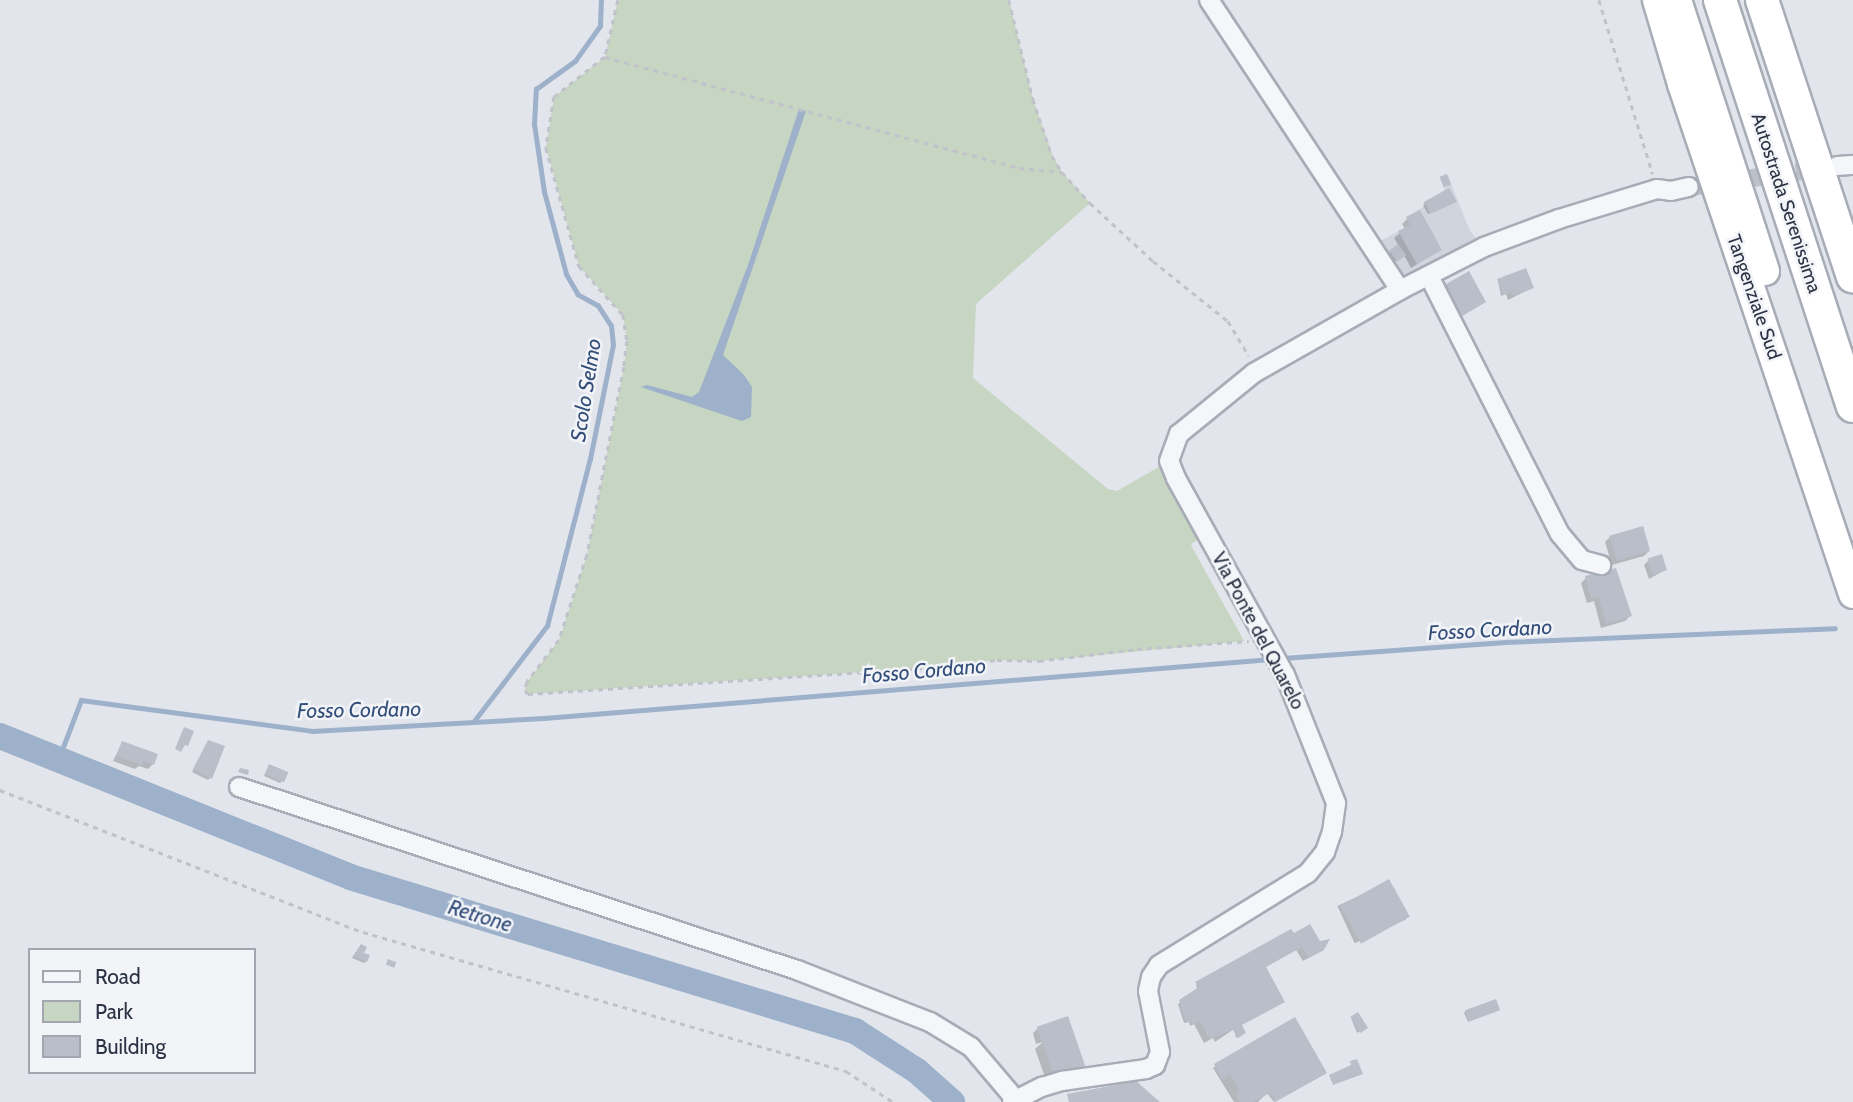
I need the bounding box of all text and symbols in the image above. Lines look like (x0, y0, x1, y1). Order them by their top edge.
street label: Autostrada Serenissima (1746, 110, 1826, 296)
street label: Tangenziale Sud (1722, 232, 1786, 362)
water label: Scolo Selmo (565, 337, 607, 443)
street label: Via Ponte del Quarelo (1207, 549, 1309, 713)
water label: Fosso Cordano (1427, 614, 1553, 646)
water label: Fosso Cordano (861, 653, 987, 689)
water label: Fosso Cordano (297, 696, 421, 724)
water label: Retrone (445, 894, 515, 938)
legend (28, 948, 256, 1074)
text: Road (95, 964, 141, 989)
text: Park (95, 999, 133, 1024)
text: Building (95, 1034, 166, 1059)

